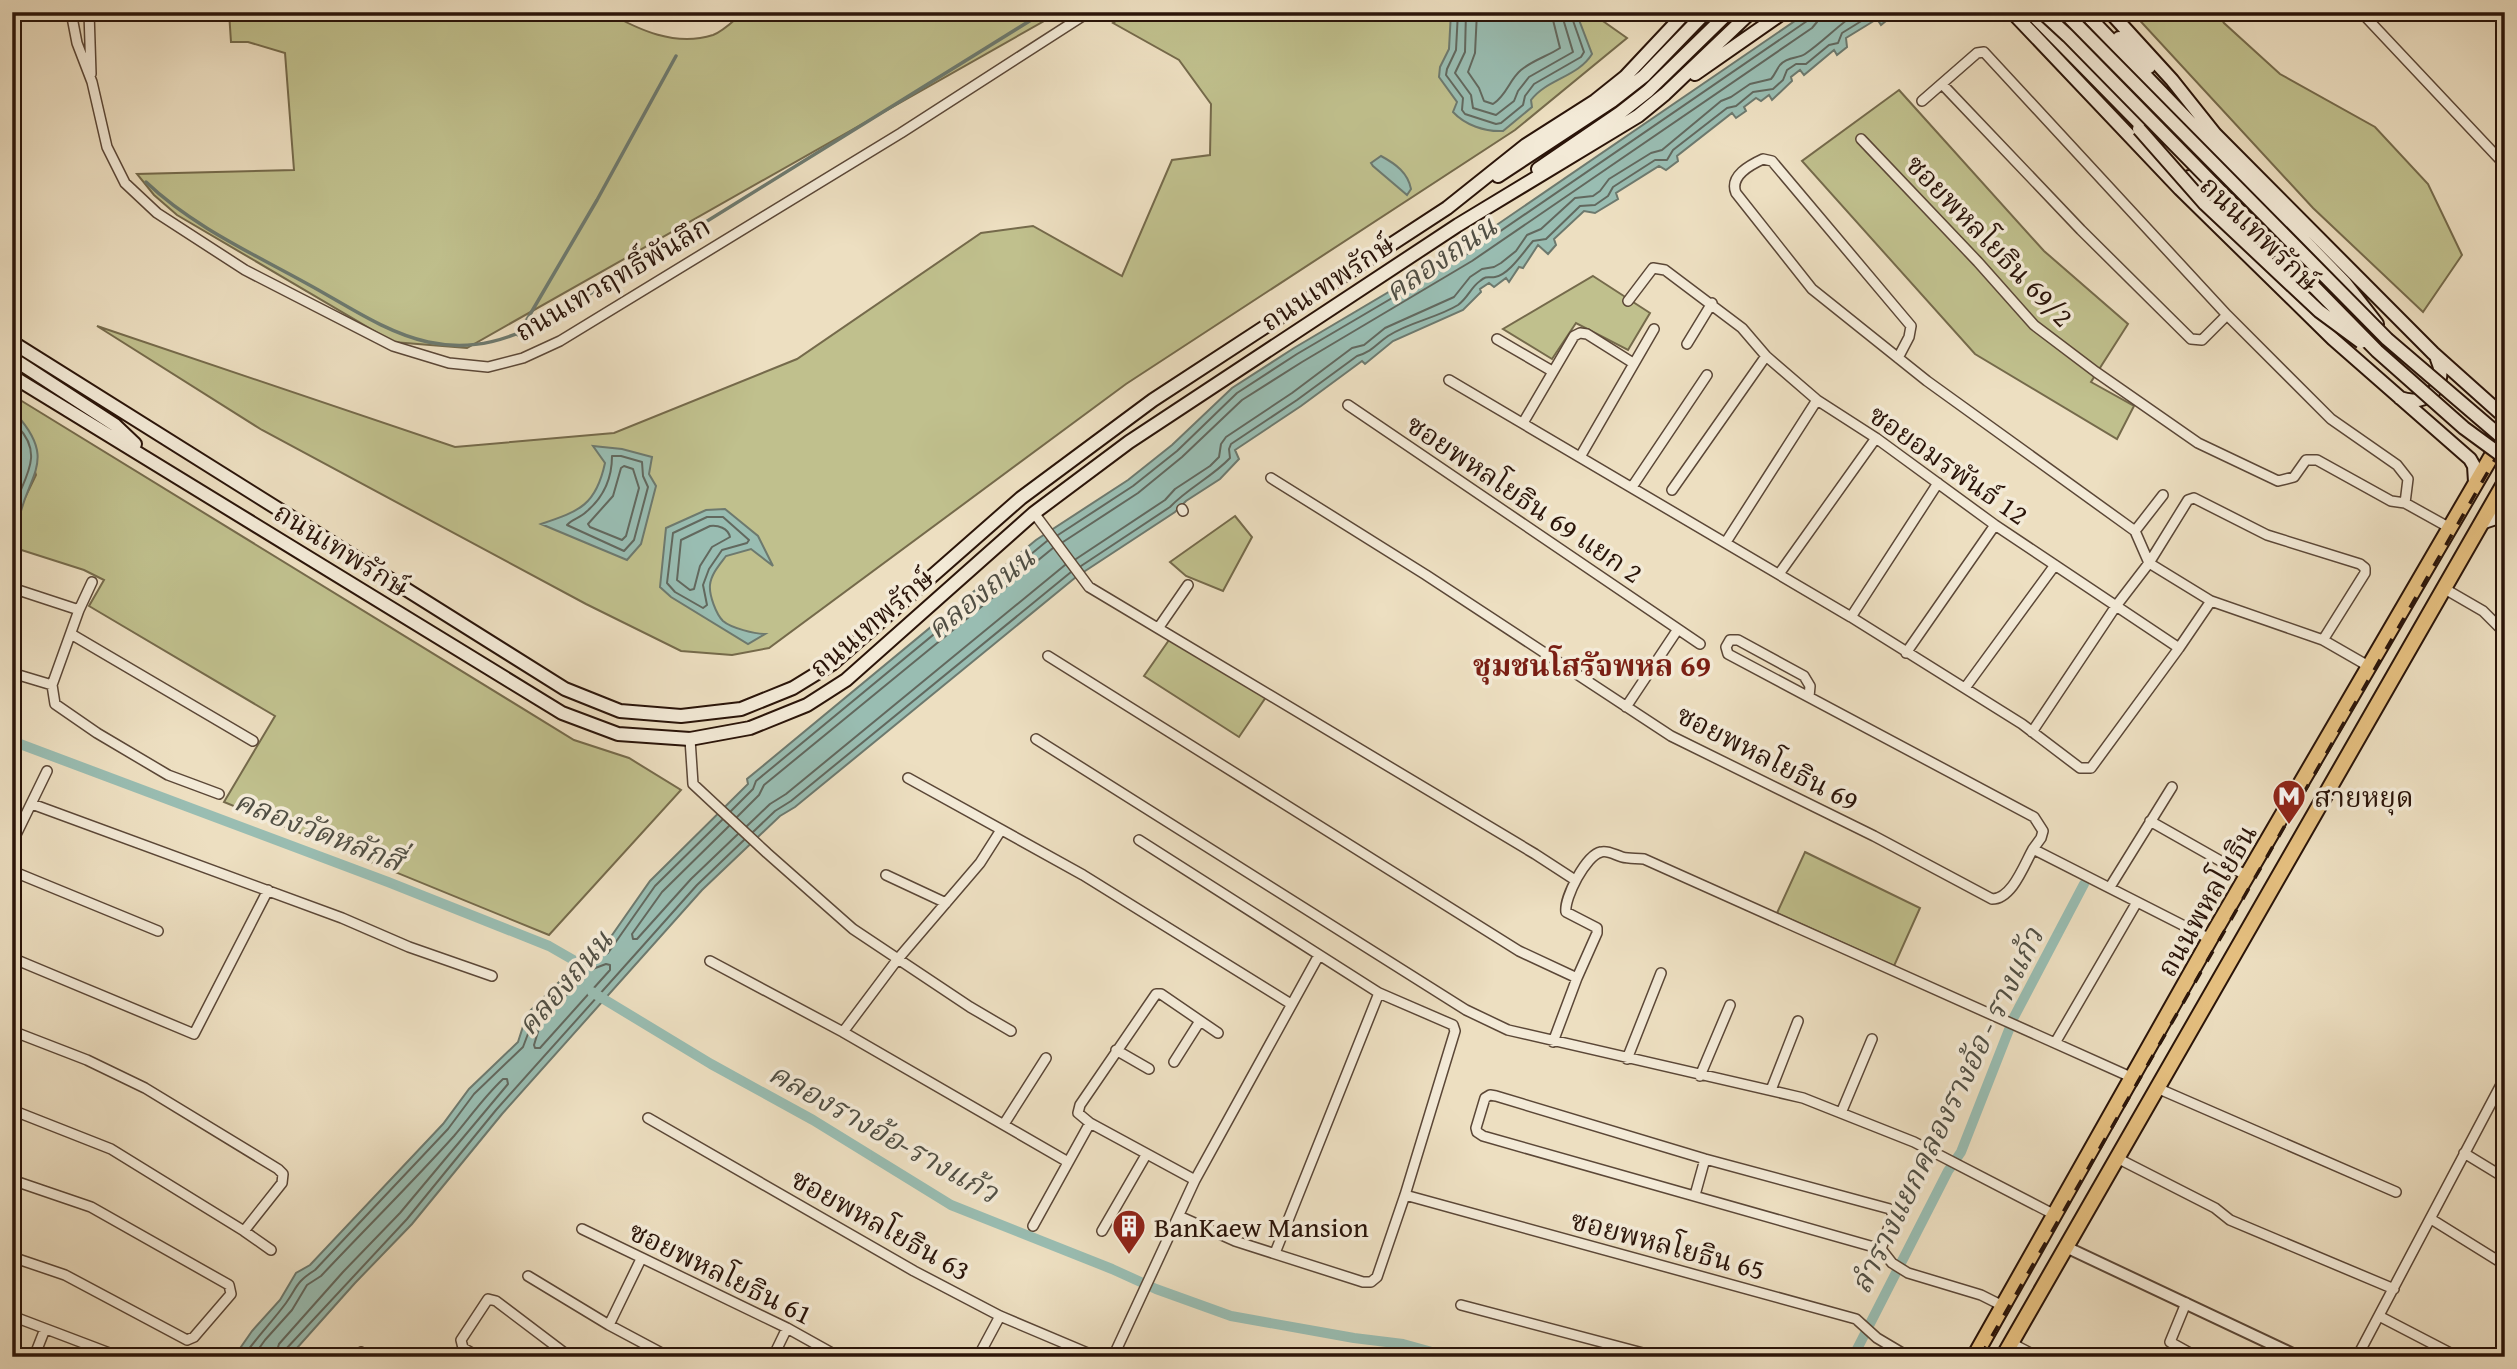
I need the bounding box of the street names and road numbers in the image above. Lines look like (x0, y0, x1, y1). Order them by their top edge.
street label: ซอยพหลโยธิน 69/2 (1897, 144, 2083, 336)
street label: ถนนเทพรักษ์ (2191, 165, 2329, 301)
street label: ถนนเทวฤทธิ์พันลึก (506, 205, 718, 351)
street label: ถนนเทพรักษ์ (1252, 223, 1402, 341)
street label: ซอยอมรพันธ์ 12 (1861, 394, 2037, 534)
street label: ซอยพหลโยธิน 69 แยก 2 (1399, 403, 1651, 593)
street label: ถนนเทพรักษ์ (267, 491, 417, 607)
street label: ถนนเทพรักษ์ (799, 557, 943, 687)
street label: ซอยพหลโยธิน 69 (1670, 693, 1866, 821)
street label: ถนนพหลโยธิน (2146, 816, 2266, 984)
street label: ซอยพหลโยธิน 63 (784, 1158, 978, 1290)
street label: ซอยพหลโยธิน 65 (1566, 1198, 1770, 1290)
street label: ซอยพหลโยธิน 61 (622, 1210, 820, 1334)

